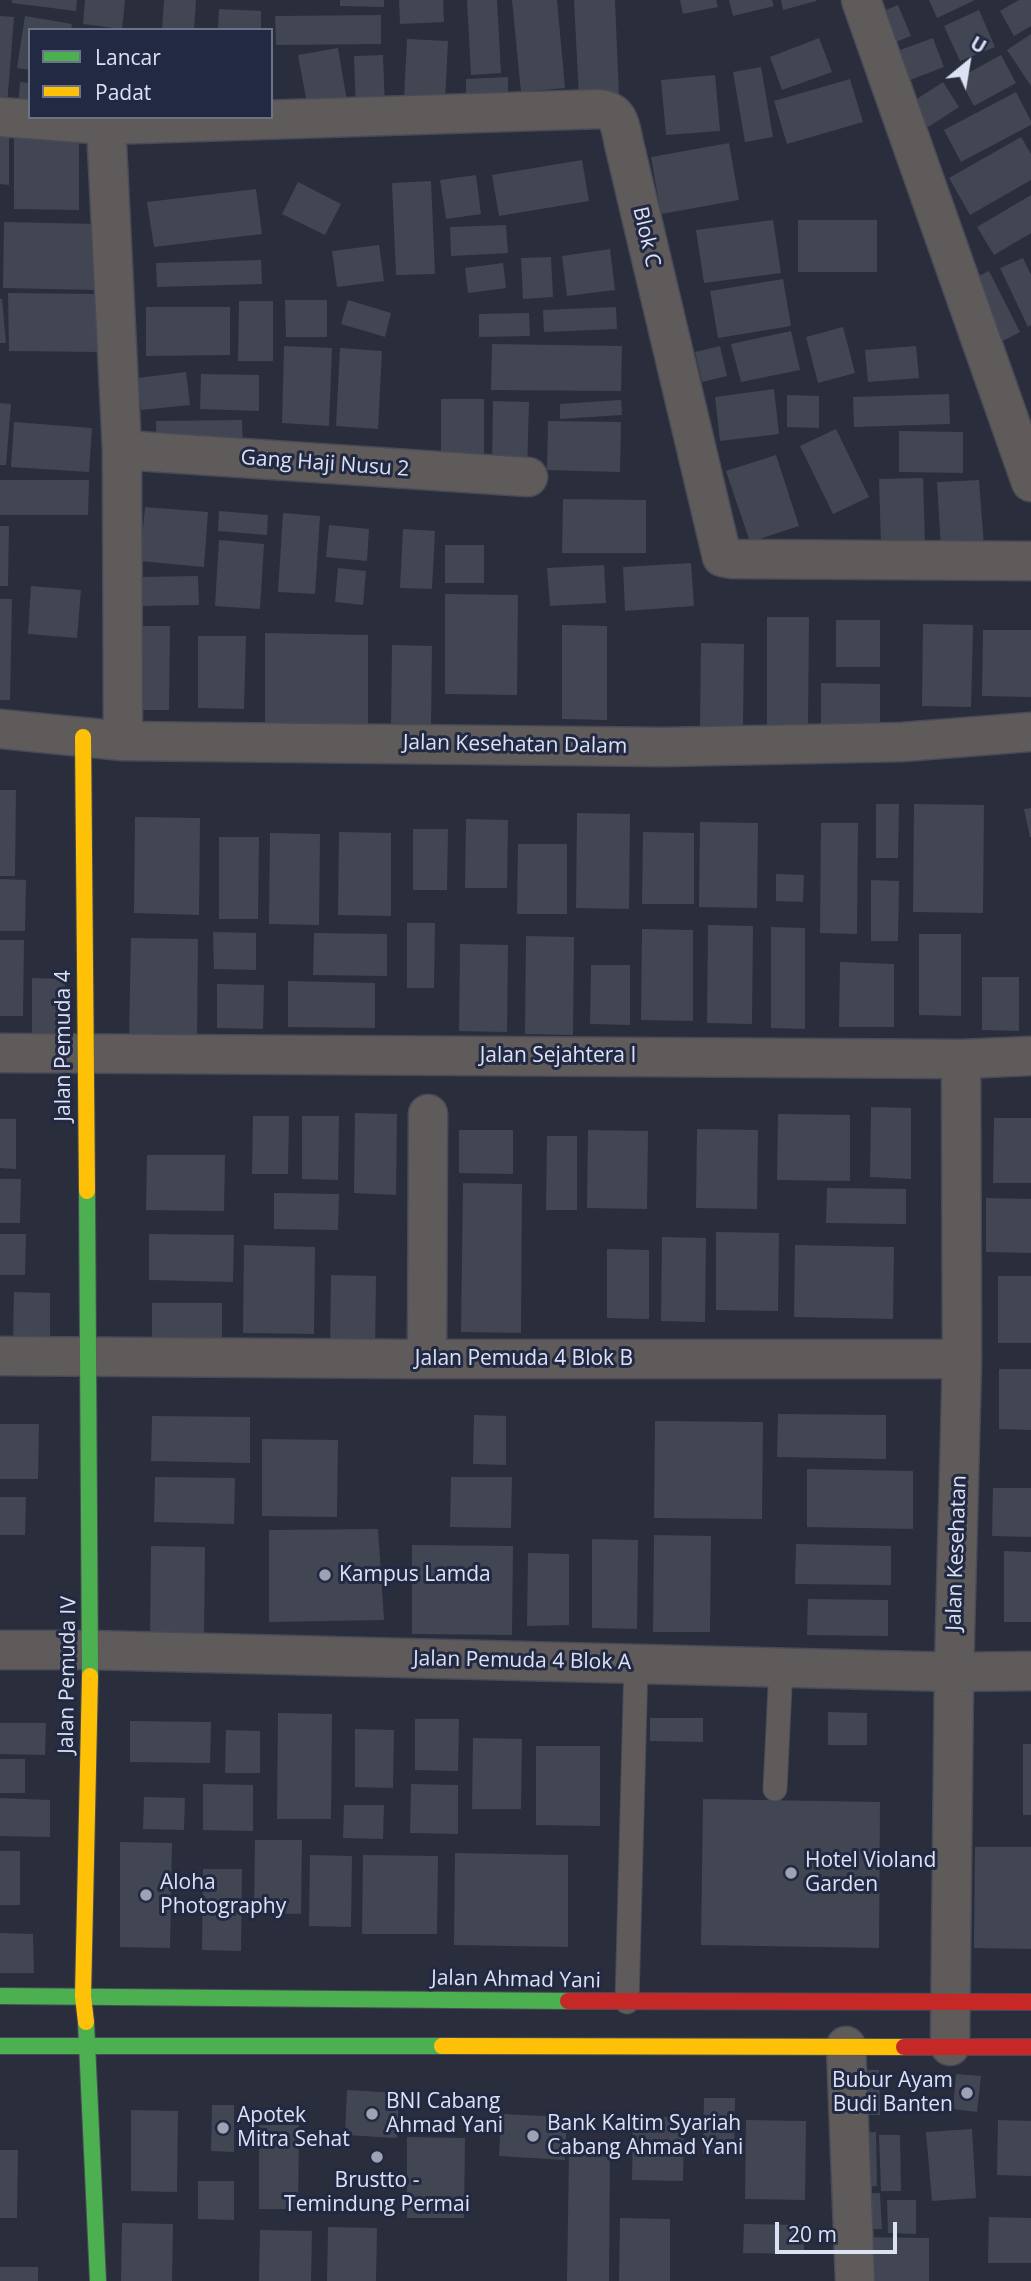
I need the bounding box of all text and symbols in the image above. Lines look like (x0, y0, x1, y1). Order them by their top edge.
legend (28, 28, 273, 119)
north arrow (933, 28, 1003, 98)
text: U (966, 30, 991, 60)
text: Lancar (95, 43, 161, 71)
text: Padat (95, 78, 151, 106)
street label: Blok C (627, 204, 665, 270)
street label: Gang Haji Nusu 2 (240, 446, 410, 482)
street label: Jalan Kesehatan Dalam (403, 730, 627, 760)
street label: Jalan Pemuda 4 (51, 970, 77, 1122)
street label: Jalan Sejahtera I (480, 1043, 636, 1069)
street label: Jalan Pemuda 4 Blok B (415, 1346, 633, 1372)
street label: Jalan Kesehatan (942, 1475, 972, 1631)
place label: Kampus Lamda (339, 1562, 491, 1588)
marker: Kampus Lamda (317, 1567, 333, 1583)
street label: Jalan Pemuda IV (54, 1596, 82, 1754)
street label: Jalan Pemuda 4 Blok A (413, 1646, 631, 1676)
place label: Hotel Violand Garden (805, 1848, 936, 1898)
marker: Hotel Violand Garden (783, 1865, 799, 1881)
place label: Aloha Photography (160, 1870, 286, 1920)
marker: Aloha Photography (138, 1887, 154, 1903)
street label: Jalan Ahmad Yani (431, 1966, 601, 1994)
place label: Bubur Ayam Budi Banten (832, 2068, 953, 2118)
marker: Bubur Ayam Budi Banten (959, 2085, 975, 2101)
place label: BNI Cabang Ahmad Yani (386, 2089, 503, 2139)
place label: Apotek Mitra Sehat (237, 2103, 350, 2153)
marker: BNI Cabang Ahmad Yani (364, 2106, 380, 2122)
place label: Bank Kaltim Syariah Cabang Ahmad Yani (547, 2111, 743, 2161)
marker: Apotek Mitra Sehat (215, 2120, 231, 2136)
marker: Bank Kaltim Syariah Cabang Ahmad Yani (525, 2128, 541, 2144)
marker: Brustto - Temindung Permai (369, 2149, 385, 2165)
place label: Brustto - Temindung Permai (284, 2168, 470, 2218)
scale bar (779, 2208, 902, 2252)
text: 20 m (788, 2220, 837, 2248)

